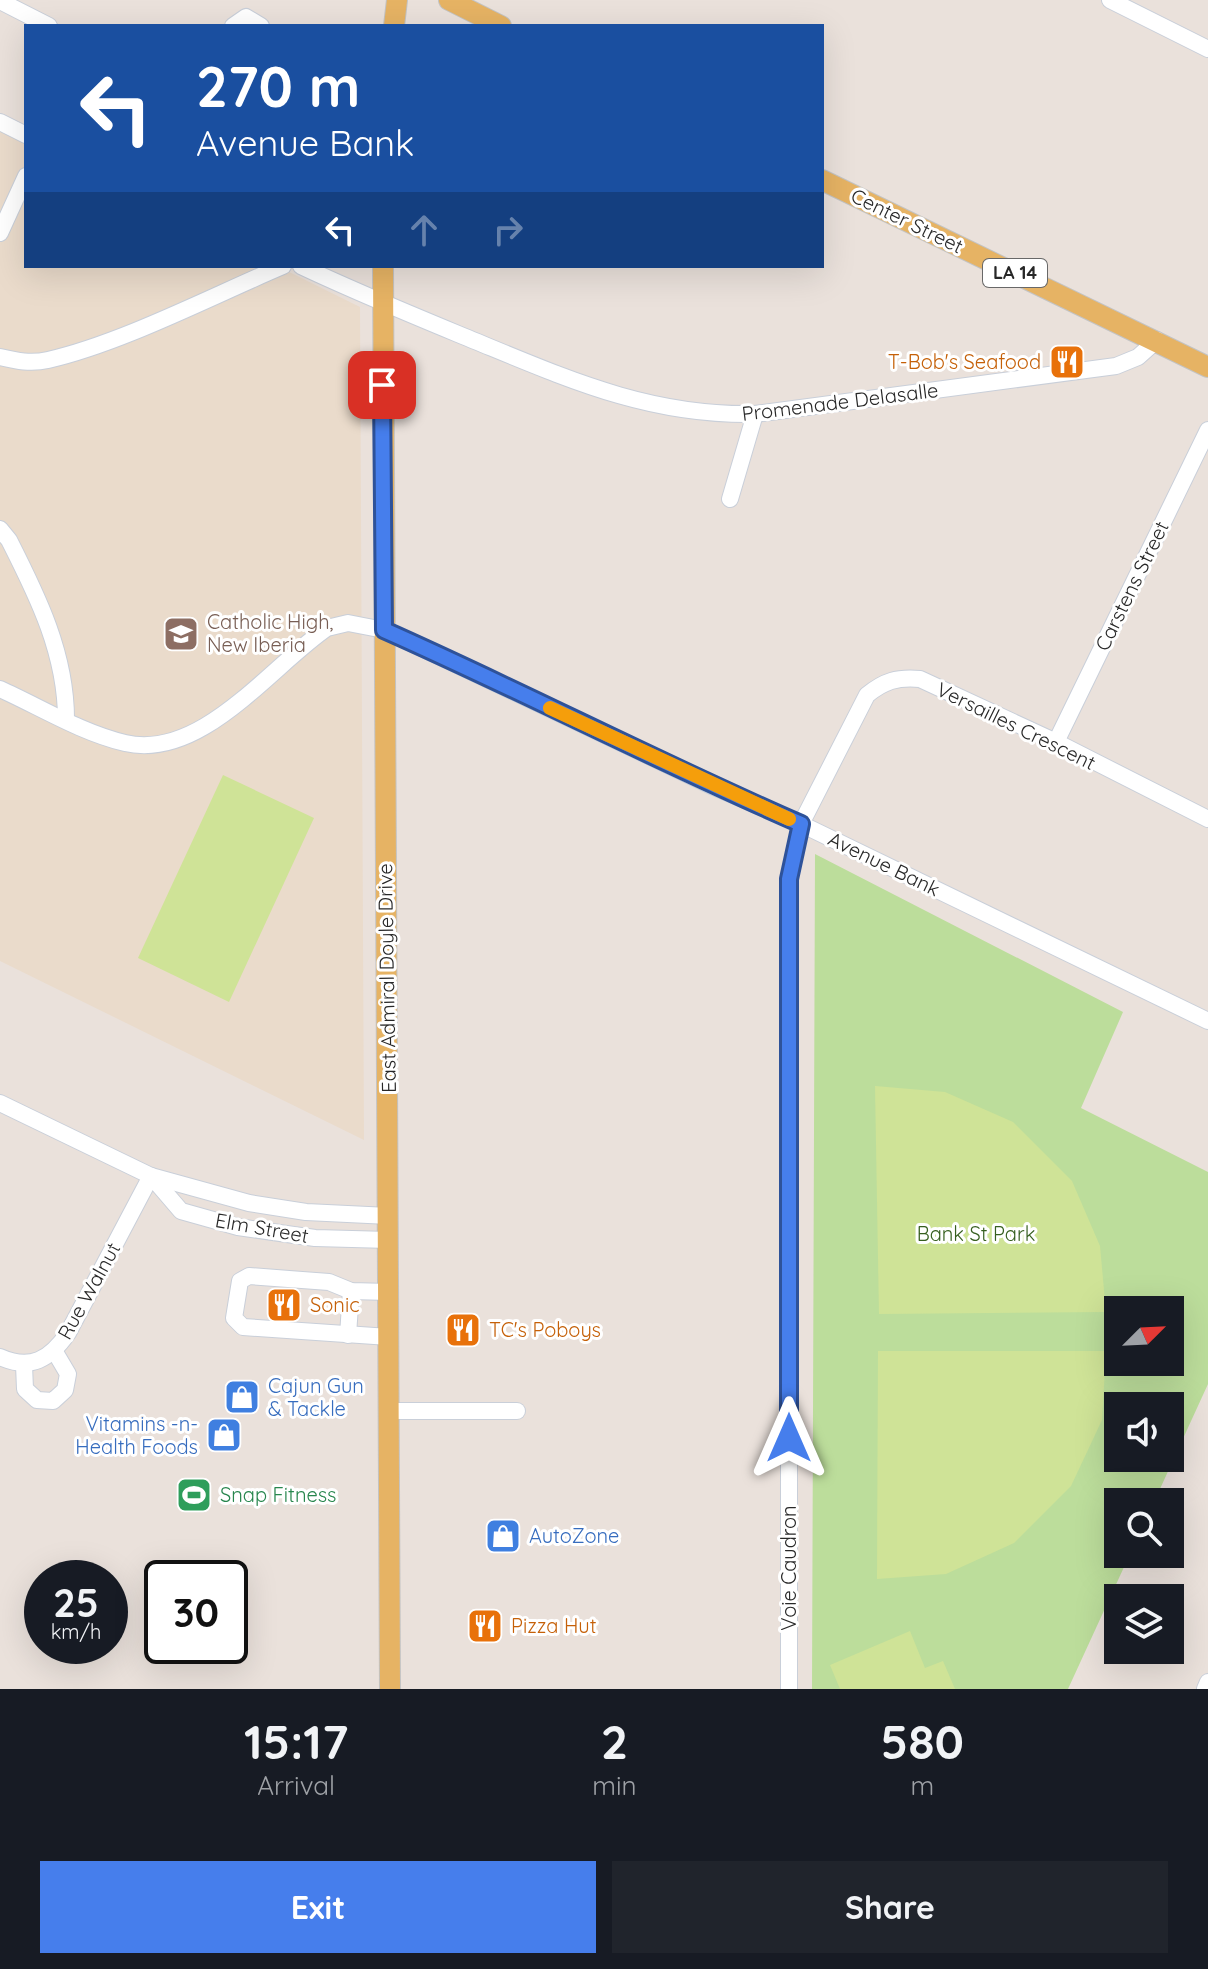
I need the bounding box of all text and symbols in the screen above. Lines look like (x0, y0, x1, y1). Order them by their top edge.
text: 270 m (196, 51, 360, 121)
icon: left (64, 56, 168, 160)
text: Avenue Bank (196, 120, 414, 165)
street label: Center Street (847, 183, 968, 259)
icon: left (318, 208, 362, 252)
icon: ahead (402, 208, 446, 252)
icon: right (486, 208, 530, 252)
road number: LA 14 (983, 259, 1047, 287)
restaurant icon: T-Bob's Seafood (1048, 343, 1086, 381)
place label: T-Bob's Seafood (888, 349, 1041, 374)
pin (348, 351, 416, 419)
icon: arrive (360, 363, 404, 407)
street label: Promenade Delasalle (740, 377, 940, 426)
street label: Carstens Street (1089, 517, 1174, 655)
place label: Catholic High, New Iberia (207, 609, 334, 657)
school or university icon: Catholic High, New Iberia (162, 615, 200, 653)
street label: Versailles Crescent (933, 676, 1100, 775)
street label: Avenue Bank (824, 826, 944, 901)
street label: East Admiral Doyle Drive (372, 863, 401, 1093)
street label: Elm Street (213, 1207, 311, 1248)
park label: Bank St Park (917, 1221, 1035, 1246)
street label: Rue Walnut (52, 1238, 126, 1344)
restaurant icon: Sonic (265, 1286, 303, 1324)
place label: Sonic (310, 1292, 360, 1317)
north arrow (1104, 1296, 1184, 1376)
map controls (1104, 1296, 1184, 1664)
restaurant icon: TC's Poboys (444, 1311, 482, 1349)
place label: TC's Poboys (489, 1317, 601, 1342)
place label: Cajun Gun & Tackle (268, 1373, 364, 1421)
shop icon: Cajun Gun & Tackle (223, 1378, 261, 1416)
button: sound (1104, 1392, 1184, 1472)
position arrow (747, 1396, 831, 1480)
place label: Vitamins -n- Health Foods (75, 1411, 198, 1459)
shop icon: Vitamins -n- Health Foods (205, 1416, 243, 1454)
sports icon: Snap Fitness (175, 1476, 213, 1514)
place label: Snap Fitness (220, 1482, 337, 1507)
button: search (1104, 1488, 1184, 1568)
street label: Voie Caudron (776, 1505, 801, 1631)
shop icon: AutoZone (484, 1517, 522, 1555)
place label: AutoZone (529, 1523, 619, 1548)
speed limit sign: 30 (144, 1560, 248, 1664)
text: 25 (53, 1577, 99, 1627)
button: layers (1104, 1584, 1184, 1664)
restaurant icon: Pizza Hut (466, 1607, 504, 1645)
place label: Pizza Hut (511, 1613, 597, 1638)
text: km/h (51, 1619, 101, 1644)
text: 15:17 (244, 1711, 348, 1771)
text: 2 (601, 1711, 628, 1771)
text: 580 (881, 1711, 964, 1771)
text: Arrival (257, 1769, 335, 1802)
text: min (592, 1769, 637, 1802)
text: m (910, 1769, 934, 1802)
button: Exit (40, 1861, 596, 1953)
button: Share (612, 1861, 1168, 1953)

